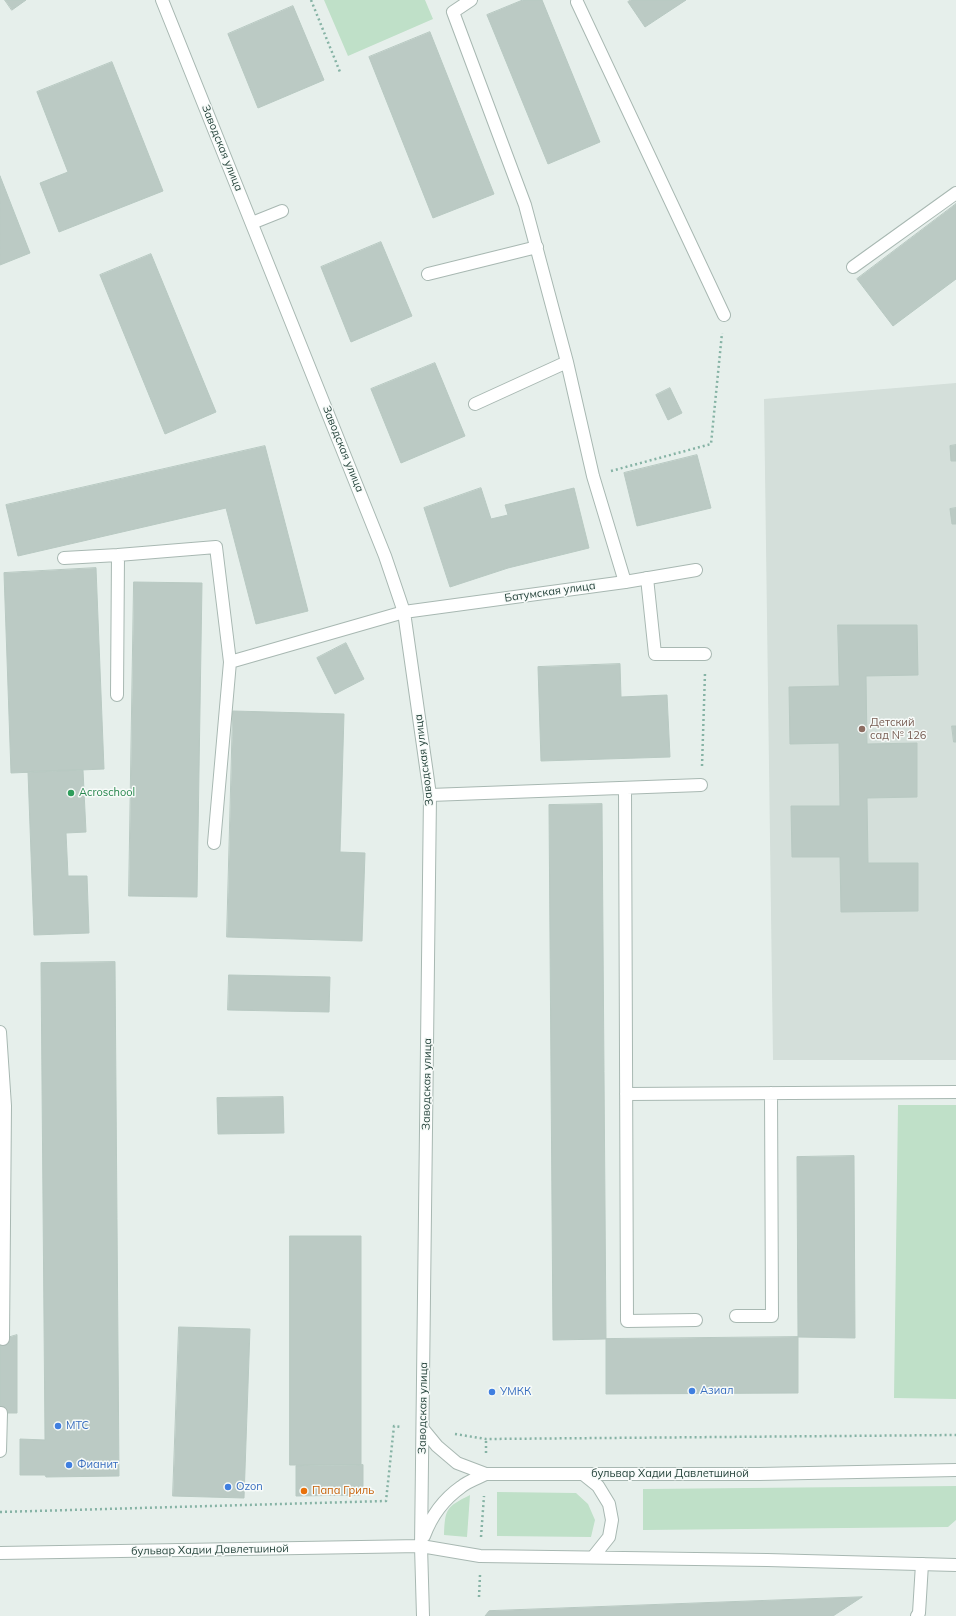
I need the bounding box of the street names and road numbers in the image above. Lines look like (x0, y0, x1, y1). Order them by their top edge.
street label: Заводская улица (199, 103, 245, 193)
street label: Заводская улица (320, 404, 366, 494)
street label: Батумская улица (504, 579, 596, 605)
street label: Заводская улица (412, 713, 436, 807)
street label: Заводская улица (420, 1038, 434, 1130)
street label: Заводская улица (416, 1362, 430, 1454)
street label: бульвар Хадии Давлетшиной (591, 1467, 749, 1481)
street label: бульвар Хадии Давлетшиной (131, 1542, 289, 1558)

